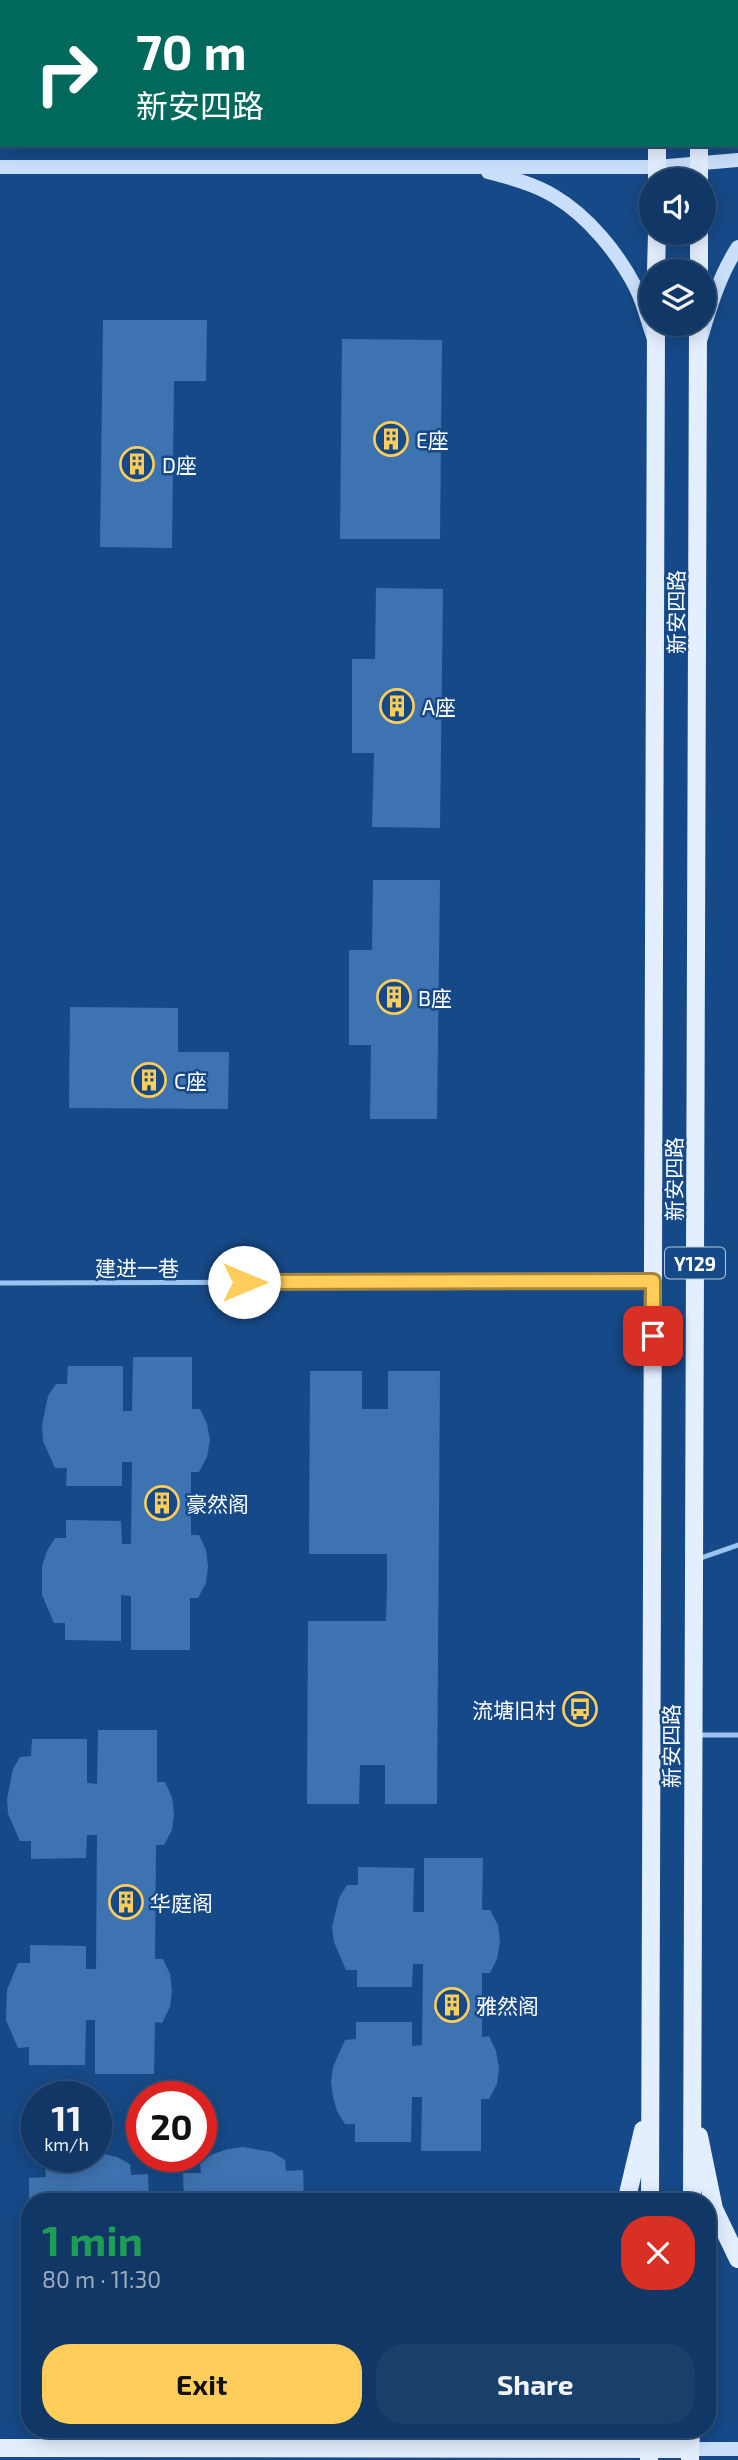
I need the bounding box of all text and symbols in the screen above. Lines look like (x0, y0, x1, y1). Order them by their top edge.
text: 70 m (136, 21, 247, 80)
icon: right (21, 28, 112, 119)
text: 新安四路 (136, 86, 264, 124)
map controls (639, 168, 716, 336)
button: sound (639, 168, 716, 245)
button: layers (639, 259, 716, 336)
building icon: E座 (372, 420, 410, 458)
place label: E座 (416, 427, 449, 452)
building icon: D座 (118, 445, 156, 483)
place label: D座 (162, 452, 197, 477)
street label: 新安四路 (663, 570, 688, 654)
building icon: A座 (378, 687, 416, 725)
place label: A座 (422, 694, 456, 719)
building icon: B座 (375, 978, 413, 1016)
place label: B座 (418, 985, 452, 1010)
building icon: C座 (130, 1061, 168, 1099)
place label: C座 (174, 1068, 207, 1093)
street label: 新安四路 (661, 1137, 686, 1221)
position arrow (207, 1245, 281, 1319)
road number: Y129 (665, 1247, 725, 1278)
street label: 建进一巷 (95, 1255, 179, 1280)
pin (623, 1306, 683, 1366)
icon: arrive (634, 1317, 672, 1355)
building icon: 豪然阁 (143, 1484, 181, 1522)
place label: 豪然阁 (186, 1491, 249, 1516)
bus stop icon: 流塘旧村 (561, 1690, 599, 1728)
place label: 流塘旧村 (472, 1697, 556, 1722)
street label: 新安四路 (658, 1704, 683, 1788)
building icon: 华庭阁 (107, 1883, 145, 1921)
place label: 华庭阁 (150, 1890, 213, 1915)
building icon: 雅然阁 (433, 1986, 471, 2024)
place label: 雅然阁 (476, 1993, 539, 2018)
speed limit sign: 20 (126, 2081, 217, 2172)
text: 11 (51, 2096, 82, 2138)
text: km/h (44, 2133, 89, 2155)
text: 1 min (42, 2214, 143, 2264)
button: close (621, 2216, 695, 2290)
text: 80 m · 11:30 (42, 2265, 161, 2293)
button: Exit (42, 2344, 362, 2424)
button: Share (376, 2344, 695, 2424)

